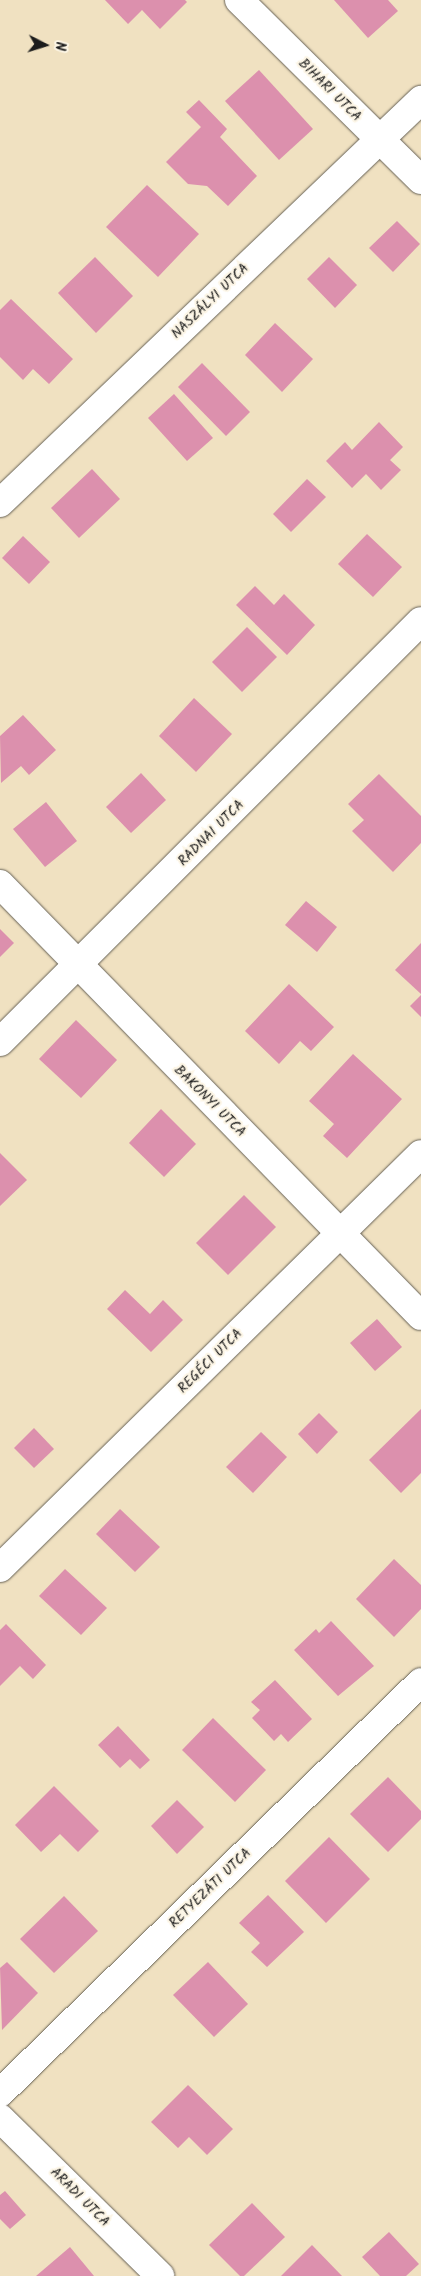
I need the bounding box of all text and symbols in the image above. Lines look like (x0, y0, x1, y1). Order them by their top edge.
north arrow (20, 20, 70, 70)
text: N (49, 41, 71, 52)
street label: BIHARI UTCA (295, 55, 365, 125)
street label: NASZÁLYI UTCA (168, 260, 252, 342)
street label: RADNAI UTCA (175, 797, 247, 869)
street label: BAKONYI UTCA (171, 1062, 249, 1140)
street label: REGÉCI UTCA (174, 1325, 246, 1397)
street label: RETYEZÁTI UTCA (166, 1845, 254, 1931)
street label: ARADI UTCA (47, 2164, 113, 2230)

